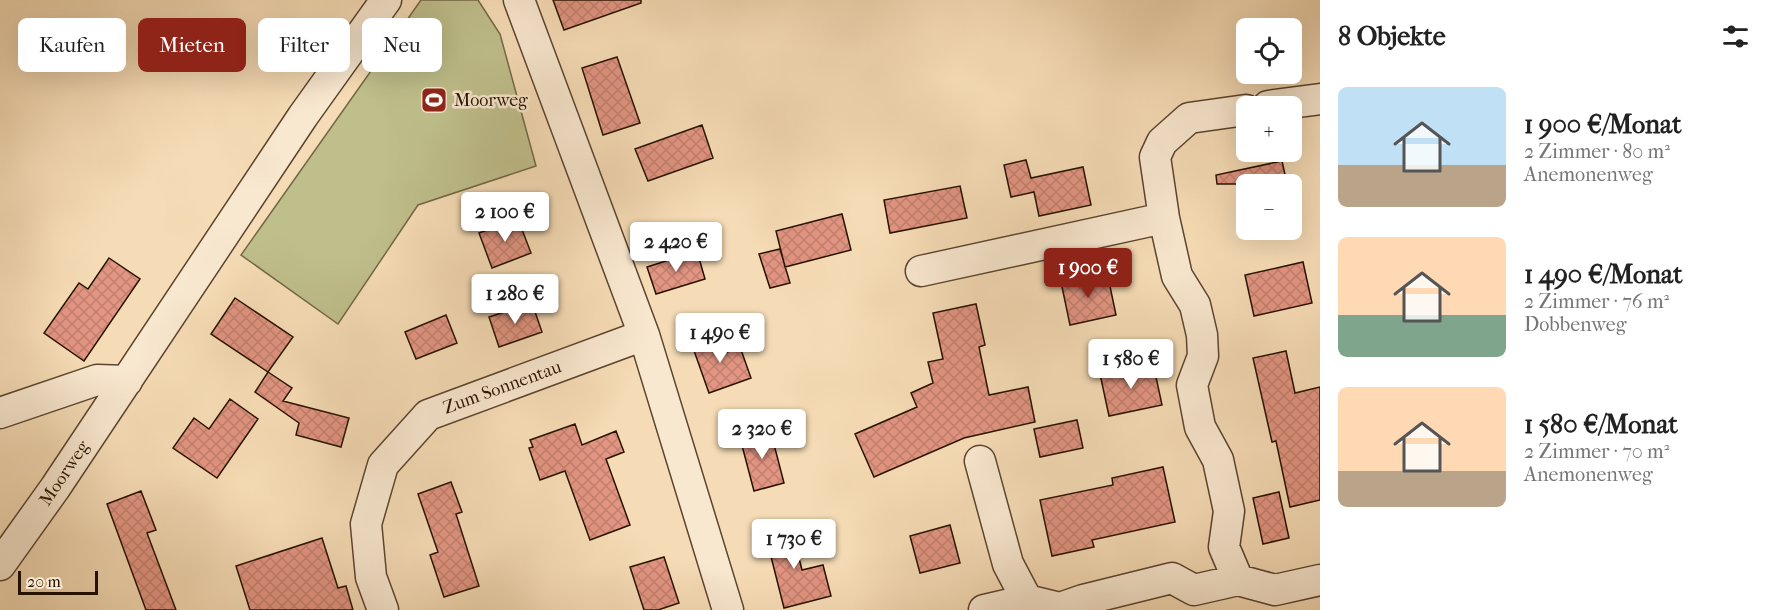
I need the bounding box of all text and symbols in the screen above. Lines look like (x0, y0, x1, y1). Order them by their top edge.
chip: Kaufen (18, 18, 126, 72)
chip: Mieten (138, 18, 246, 72)
chip: Filter (258, 18, 350, 72)
chip: Neu (362, 18, 442, 72)
map controls (1236, 18, 1302, 240)
button: locate (1236, 18, 1302, 84)
icon: filters (1719, 20, 1752, 53)
text: 8 Objekte (1338, 21, 1446, 52)
sports icon: Moorweg (419, 85, 449, 115)
place label: Moorweg (454, 90, 528, 111)
button: + (1236, 96, 1302, 162)
text: 1 900 €/Monat (1524, 109, 1681, 140)
icon: home (1386, 111, 1458, 183)
text: 2 Zimmer · 80 m² (1524, 140, 1670, 163)
text: Anemonenweg (1524, 163, 1653, 186)
button: − (1236, 174, 1302, 240)
pin: 2 100 € (450, 192, 560, 243)
text: 2 100 € (475, 200, 535, 223)
pin: 2 420 € (621, 222, 731, 273)
text: 2 420 € (644, 230, 708, 253)
pin: 1 900 € (1033, 248, 1143, 299)
text: 1 900 € (1058, 256, 1118, 279)
text: 1 490 €/Monat (1524, 259, 1682, 290)
icon: home (1386, 261, 1458, 333)
pin: 1 280 € (460, 274, 570, 325)
text: 1 280 € (486, 282, 544, 305)
text: 2 Zimmer · 76 m² (1524, 290, 1669, 313)
pin: 1 490 € (665, 313, 775, 364)
text: Dobbenweg (1524, 313, 1626, 336)
text: 1 490 € (690, 321, 750, 344)
pin: 1 580 € (1076, 339, 1186, 390)
text: 1 580 € (1102, 347, 1160, 370)
street label: Zum Sonnentau (440, 356, 564, 419)
pin: 2 320 € (707, 409, 817, 460)
text: 1 580 €/Monat (1524, 409, 1678, 440)
icon: home (1386, 411, 1458, 483)
text: 2 320 € (732, 417, 792, 440)
street label: Moorweg (35, 437, 94, 510)
text: 2 Zimmer · 70 m² (1524, 440, 1669, 463)
text: Anemonenweg (1524, 463, 1653, 486)
pin: 1 730 € (739, 519, 849, 570)
text: 1 730 € (766, 527, 822, 550)
scale bar (18, 568, 98, 596)
text: 20 m (27, 572, 61, 591)

